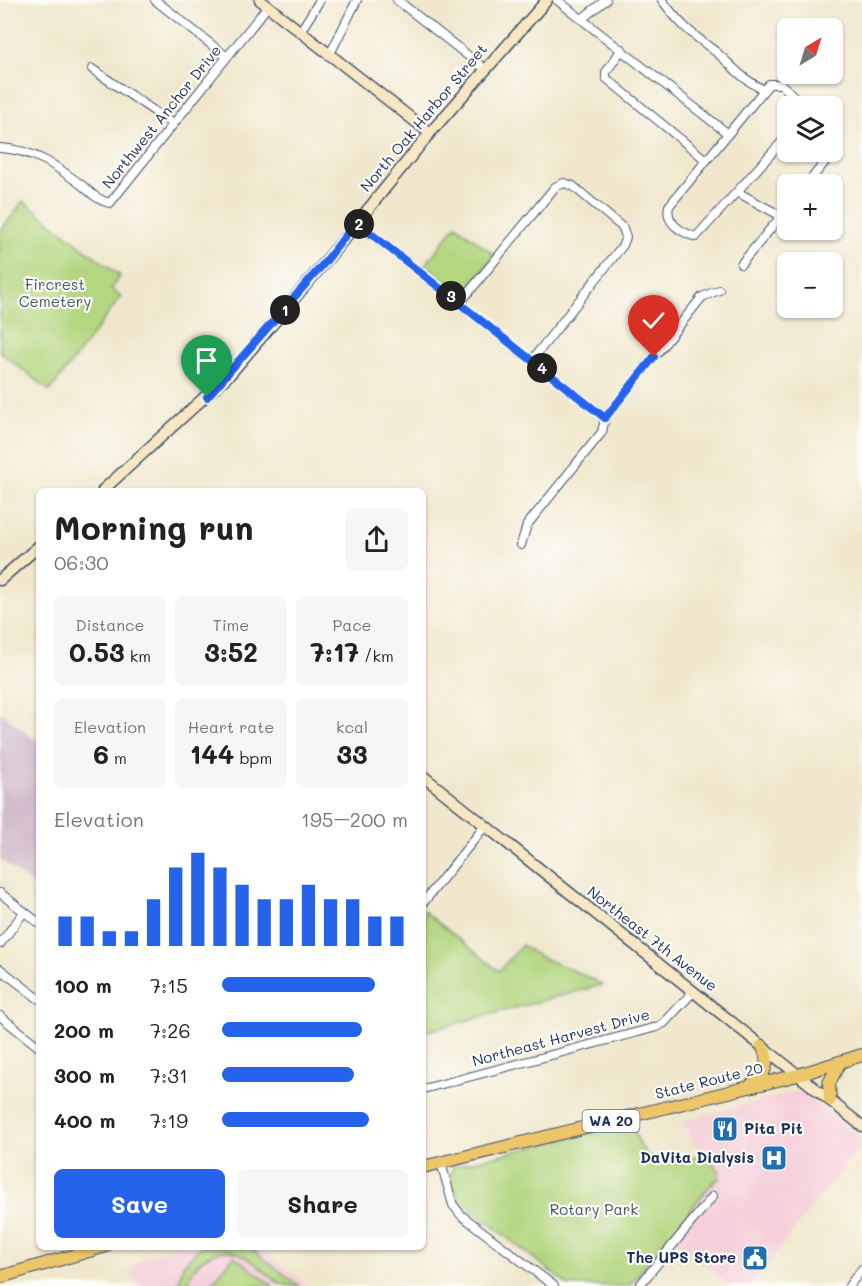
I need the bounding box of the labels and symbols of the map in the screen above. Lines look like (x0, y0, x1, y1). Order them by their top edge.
north arrow (777, 18, 843, 84)
street label: North Oak Harbor Street (355, 39, 491, 196)
street label: Northwest Anchor Drive (97, 41, 225, 192)
pin: 2 (344, 209, 374, 239)
park label: Fircrest Cemetery (19, 274, 91, 311)
pin: 3 (436, 281, 466, 311)
pin: 1 (270, 295, 300, 325)
pin (628, 295, 679, 357)
pin (181, 335, 232, 397)
pin: 4 (527, 353, 557, 383)
street label: Northeast 7th Avenue (583, 881, 722, 995)
street label: Northeast Harvest Drive (470, 1004, 652, 1070)
street label: State Route 20 (653, 1057, 765, 1103)
road number: WA 20 (582, 1110, 640, 1132)
restaurant icon: Pita Pit (710, 1114, 740, 1144)
place label: Pita Pit (744, 1118, 803, 1138)
hospital icon: DaVita Dialysis (759, 1143, 789, 1173)
place label: DaVita Dialysis (640, 1147, 754, 1167)
park label: Rotary Park (550, 1199, 638, 1219)
public building icon: The UPS Store (740, 1243, 770, 1273)
place label: The UPS Store (627, 1247, 736, 1267)

